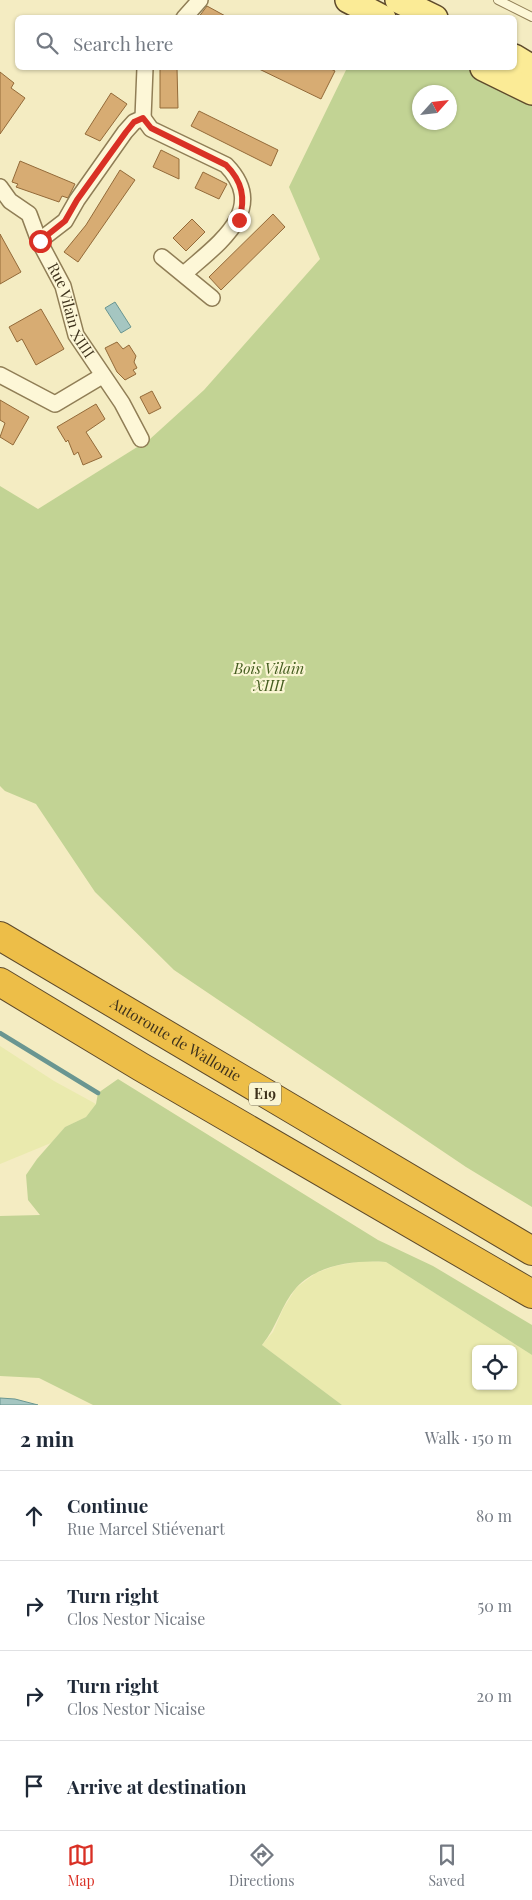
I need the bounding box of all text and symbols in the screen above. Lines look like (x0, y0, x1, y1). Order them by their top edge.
search box (15, 15, 517, 70)
icon: search (33, 29, 61, 57)
text: Search here (73, 30, 173, 56)
north arrow (412, 85, 457, 130)
route end (228, 209, 251, 232)
route start (29, 230, 52, 253)
street label: Rue Vilain XIIII (43, 259, 100, 362)
park label: Bois Vilain XIIII (233, 658, 304, 695)
street label: Autoroute de Wallonie (106, 992, 245, 1086)
road number: E19 (249, 1082, 281, 1106)
map controls (472, 1345, 517, 1390)
button: locate (472, 1345, 517, 1390)
text: 2 min (20, 1424, 74, 1452)
text: Walk · 150 m (425, 1427, 512, 1448)
text: Continue (67, 1492, 148, 1518)
icon: ahead (20, 1502, 48, 1530)
text: 80 m (476, 1505, 512, 1526)
text: Rue Marcel Stiévenart (67, 1518, 225, 1539)
text: Turn right (67, 1582, 159, 1608)
icon: right (20, 1592, 48, 1620)
text: 50 m (478, 1595, 512, 1616)
text: Clos Nestor Nicaise (67, 1608, 205, 1629)
text: Turn right (67, 1672, 159, 1698)
icon: right (20, 1682, 48, 1710)
text: 20 m (477, 1685, 512, 1706)
text: Clos Nestor Nicaise (67, 1698, 205, 1719)
icon: arrive (20, 1772, 48, 1800)
text: Arrive at destination (67, 1773, 247, 1799)
tab: Map (67, 1841, 95, 1890)
tab: Directions (229, 1841, 294, 1890)
tab: Saved (429, 1841, 465, 1890)

